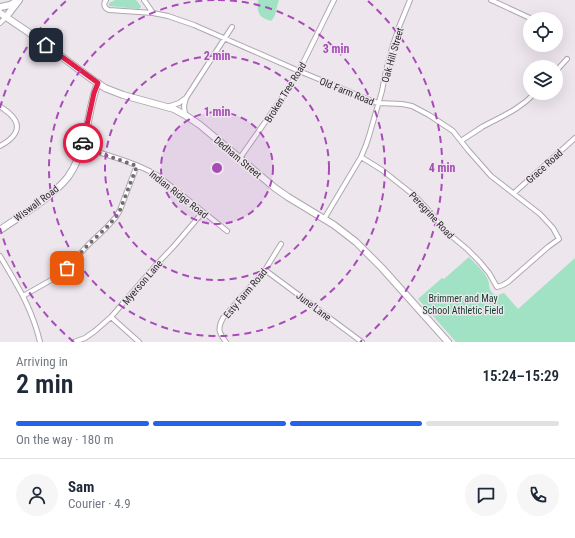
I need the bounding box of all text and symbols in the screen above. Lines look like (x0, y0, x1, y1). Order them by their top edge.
map controls (523, 12, 563, 100)
button: locate (523, 12, 563, 52)
street label: Oak Hill Street (379, 26, 406, 84)
pin (29, 28, 63, 62)
icon: home (35, 34, 57, 56)
text: 3 min (323, 42, 349, 56)
text: 2 min (204, 49, 230, 63)
street label: Broken Tree Road (262, 60, 308, 124)
button: layers (523, 60, 563, 100)
street label: Old Farm Road (318, 76, 376, 107)
text: 1 min (204, 105, 230, 119)
courier (63, 123, 103, 163)
icon: car (72, 132, 94, 154)
street label: Dedham Street (212, 134, 264, 180)
street label: Grace Road (524, 147, 565, 186)
centre of rings (210, 161, 224, 175)
text: 4 min (429, 161, 455, 175)
street label: Indian Ridge Road (147, 168, 210, 221)
street label: Wiswall Road (12, 183, 61, 224)
street label: Peregrine Road (407, 190, 456, 241)
pin (50, 251, 84, 285)
icon: bag (56, 257, 78, 279)
street label: Myerson Lane (120, 258, 165, 307)
street label: Esty Farm Road (221, 266, 269, 320)
street label: June Lane (294, 290, 333, 323)
park label: Brimmer and May School Athletic Field (423, 293, 504, 316)
text: Arriving in (16, 354, 68, 369)
text: 15:24–15:29 (482, 367, 559, 385)
text: 2 min (16, 369, 74, 399)
text: On the way · 180 m (16, 432, 113, 447)
button: person (16, 474, 58, 516)
button: chat (465, 474, 507, 516)
button: phone (517, 474, 559, 516)
text: Sam (68, 478, 94, 496)
text: Courier · 4.9 (68, 496, 131, 511)

